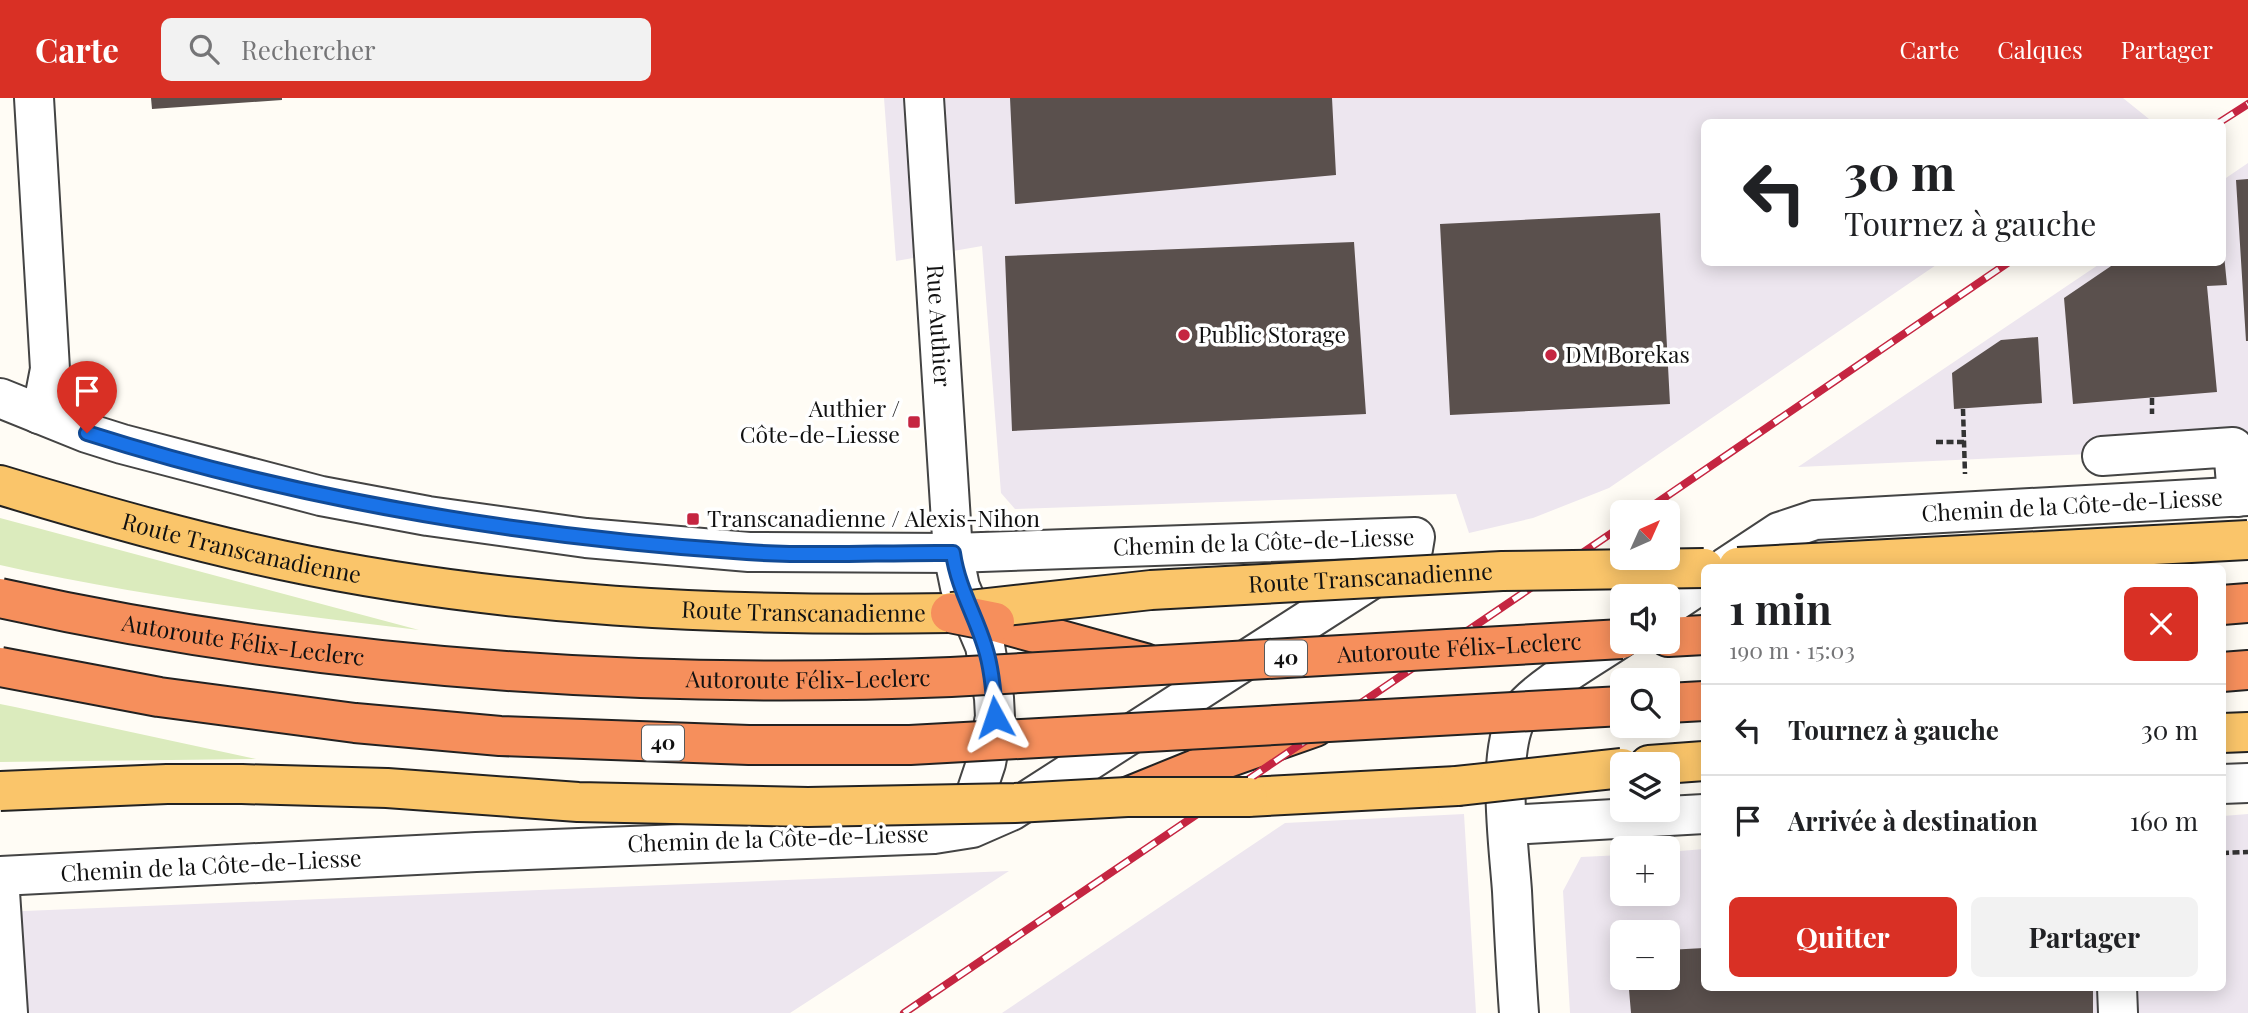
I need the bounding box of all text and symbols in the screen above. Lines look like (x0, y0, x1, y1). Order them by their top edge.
search box (161, 18, 651, 81)
text: Carte (35, 27, 119, 71)
icon: search (185, 30, 223, 68)
text: Rechercher (241, 32, 376, 67)
text: Carte (1900, 33, 1959, 65)
text: Calques (1997, 33, 2083, 65)
text: Partager (2121, 33, 2213, 65)
text: 30 m (1844, 138, 1955, 203)
icon: left (1729, 147, 1820, 238)
text: Tournez à gauche (1844, 201, 2097, 244)
street label: Rue Authier (921, 263, 959, 388)
place label: Public Storage (1198, 318, 1346, 349)
marker: Public Storage (1176, 327, 1192, 343)
place label: DM Borekas (1565, 338, 1690, 369)
marker: DM Borekas (1543, 347, 1559, 363)
pin (57, 361, 117, 433)
icon: arrive (68, 372, 106, 410)
place label: Authier / Côte-de-Liesse (740, 392, 900, 449)
marker: Authier / Côte-de-Liesse (906, 414, 922, 430)
street label: Chemin de la Côte-de-Liesse (1921, 480, 2223, 528)
north arrow (1610, 500, 1680, 570)
map controls (1610, 500, 1680, 990)
place label: Transcanadienne / Alexis-Nihon (707, 502, 1040, 533)
street label: Route Transcanadienne (119, 504, 364, 589)
marker: Transcanadienne / Alexis-Nihon (685, 511, 701, 527)
street label: Chemin de la Côte-de-Liesse (1112, 520, 1415, 561)
street label: Route Transcanadienne (1247, 555, 1493, 599)
text: 1 min (1729, 580, 1832, 636)
button: sound (1610, 584, 1680, 654)
button: close (2124, 587, 2198, 661)
street label: Route Transcanadienne (681, 593, 926, 628)
street label: Autoroute Félix-Leclerc (119, 606, 366, 672)
street label: Autoroute Félix-Leclerc (1335, 624, 1582, 669)
text: 190 m · 15:03 (1729, 634, 1855, 665)
road number: 40 (1265, 640, 1307, 676)
street label: Autoroute Félix-Leclerc (684, 661, 931, 694)
button: search (1610, 668, 1680, 738)
position arrow (958, 680, 1032, 754)
icon: left (1729, 711, 1767, 749)
text: Tournez à gauche (1788, 712, 1999, 747)
text: 30 m (2141, 712, 2198, 747)
road number: 40 (642, 726, 684, 760)
button: layers (1610, 752, 1680, 822)
icon: arrive (1729, 802, 1767, 840)
text: Arrivée à destination (1788, 803, 2038, 838)
text: 160 m (2130, 803, 2198, 838)
street label: Chemin de la Côte-de-Liesse (627, 817, 929, 858)
button: + (1610, 836, 1680, 906)
street label: Chemin de la Côte-de-Liesse (60, 841, 362, 888)
button: Quitter (1729, 897, 1957, 977)
button: Partager (1971, 897, 2198, 977)
button: − (1610, 920, 1680, 990)

